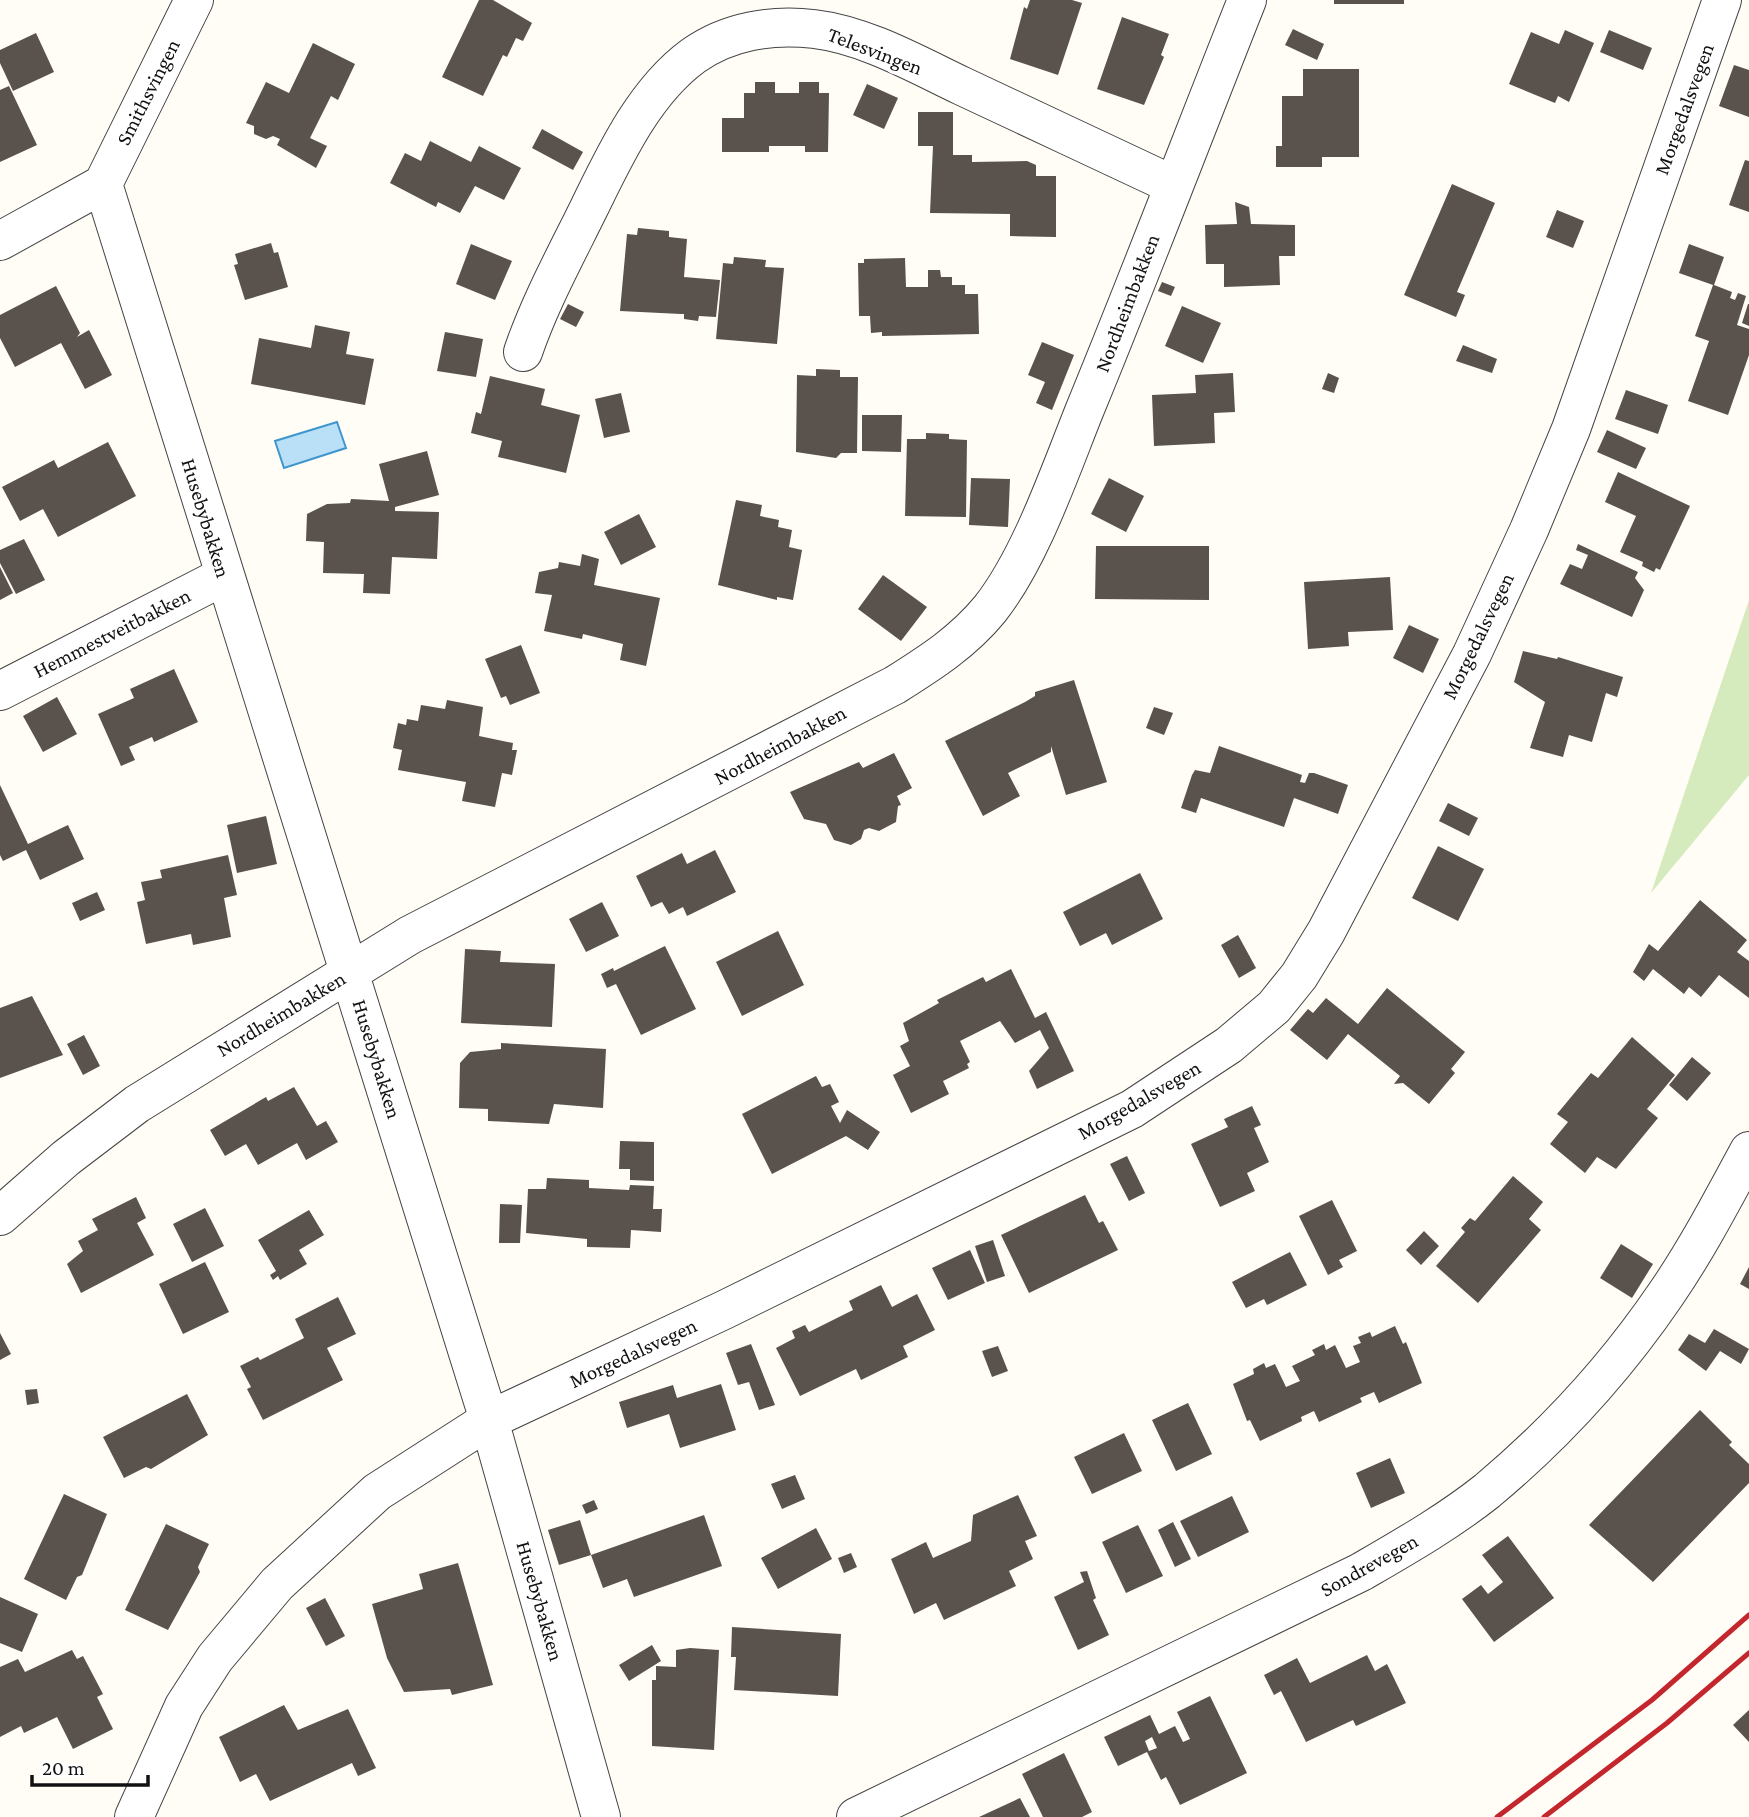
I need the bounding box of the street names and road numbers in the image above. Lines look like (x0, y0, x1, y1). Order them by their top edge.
street label: Telesvingen (824, 22, 926, 80)
street label: Smithsvingen (111, 35, 185, 149)
street label: Morgedalsvegen (1649, 40, 1719, 178)
street label: Nordheimbakken (1090, 231, 1164, 375)
street label: Husebybakken (176, 455, 236, 581)
street label: Morgedalsvegen (1437, 569, 1519, 703)
street label: Hemmestveitbakken (29, 583, 195, 683)
street label: Nordheimbakken (710, 700, 850, 790)
street label: Nordheimbakken (212, 966, 350, 1062)
street label: Husebybakken (347, 996, 407, 1122)
street label: Morgedalsvegen (1073, 1055, 1205, 1145)
street label: Morgedalsvegen (565, 1313, 701, 1393)
street label: Sondrevegen (1316, 1528, 1422, 1602)
street label: Husebybakken (511, 1538, 569, 1664)

